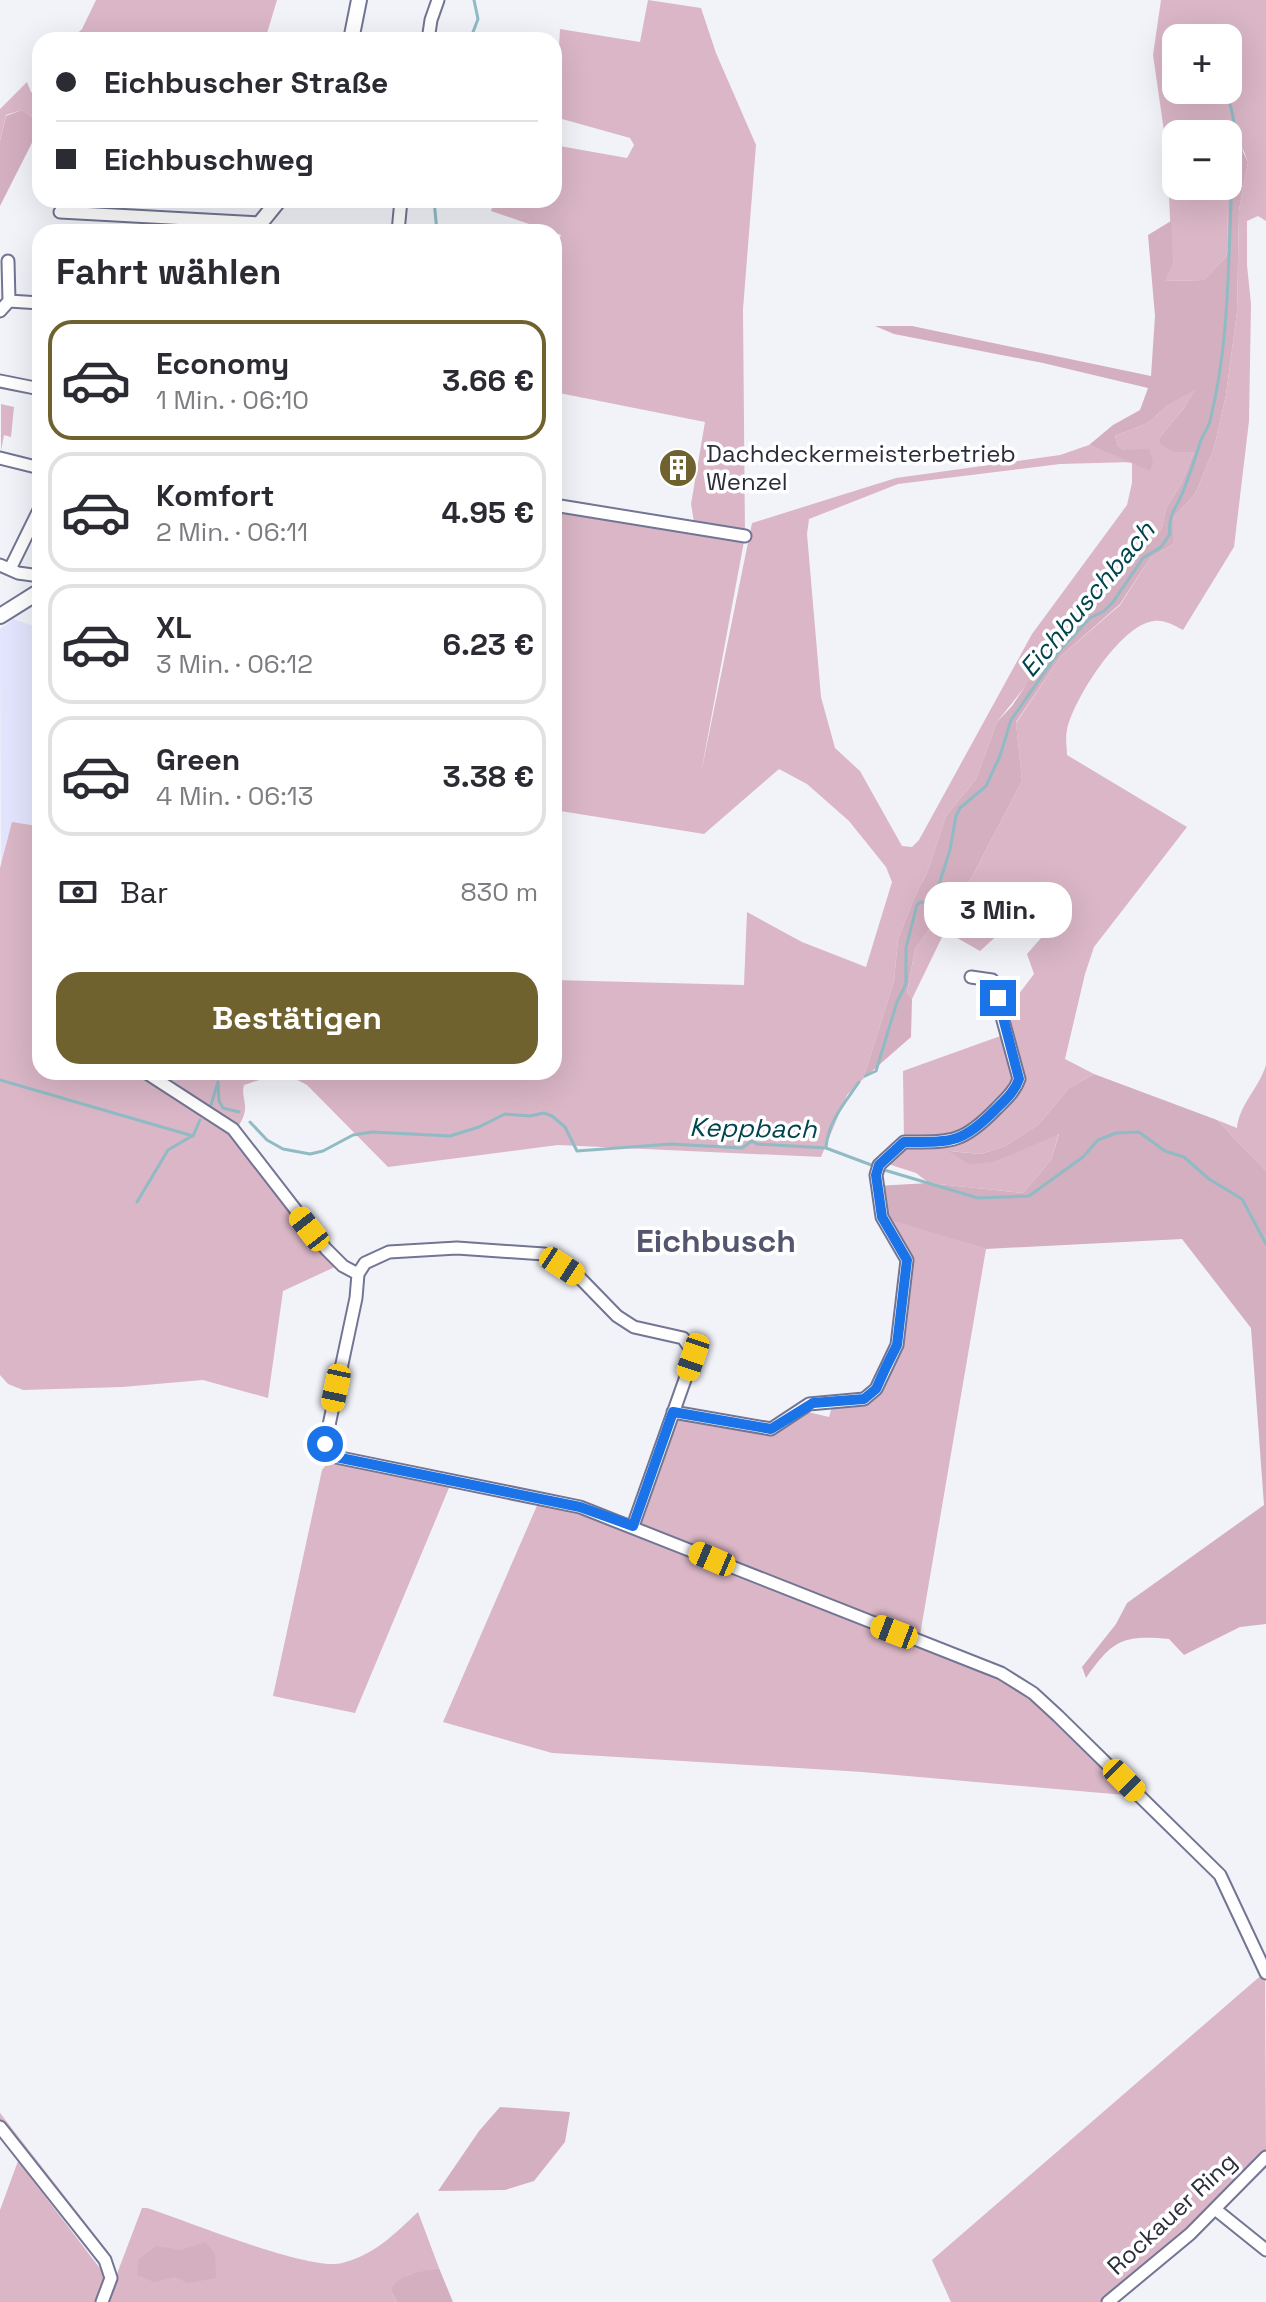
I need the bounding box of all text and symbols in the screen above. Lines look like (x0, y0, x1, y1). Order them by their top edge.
map controls (1162, 24, 1242, 200)
button: + (1162, 24, 1242, 104)
text: Eichbuscher Straße (104, 63, 388, 102)
button: − (1162, 120, 1242, 200)
text: Eichbuschweg (104, 140, 314, 179)
text: Fahrt wählen (56, 249, 281, 295)
icon: car (60, 344, 132, 416)
text: Economy (156, 344, 289, 383)
text: 3.66 € (442, 361, 534, 400)
text: 1 Min. · 06:10 (156, 383, 309, 417)
place label: Dachdeckermeisterbetrieb Wenzel (706, 438, 1016, 497)
building icon: Dachdeckermeisterbetrieb Wenzel (657, 447, 699, 489)
icon: car (60, 476, 132, 548)
text: Komfort (156, 476, 274, 515)
text: 4.95 € (442, 493, 534, 532)
water label: Eichbuschbach (1012, 513, 1163, 684)
text: 2 Min. · 06:11 (156, 515, 308, 549)
icon: car (60, 608, 132, 680)
text: XL (156, 608, 192, 647)
text: 6.23 € (443, 625, 534, 664)
text: 3 Min. · 06:12 (156, 647, 313, 681)
icon: car (60, 740, 132, 812)
text: Green (156, 740, 240, 779)
text: 3.38 € (443, 757, 534, 796)
text: 4 Min. · 06:13 (156, 779, 313, 813)
icon: cash (56, 870, 100, 914)
text: Bar (120, 873, 168, 912)
text: 830 m (460, 875, 538, 909)
callout: 3 Min. (924, 882, 1072, 938)
text: 3 Min. (960, 893, 1036, 927)
button: Bestätigen (56, 972, 538, 1064)
route end (980, 980, 1016, 1016)
water label: Keppbach (689, 1110, 818, 1146)
car (285, 1203, 333, 1255)
district label: Eichbusch (636, 1221, 796, 1261)
car (535, 1243, 589, 1289)
car (674, 1330, 712, 1384)
car (319, 1362, 353, 1414)
route start (307, 1426, 343, 1462)
car (685, 1539, 739, 1579)
car (867, 1612, 921, 1652)
car (1099, 1755, 1149, 1805)
street label: Rockauer Ring (1100, 2146, 1243, 2281)

